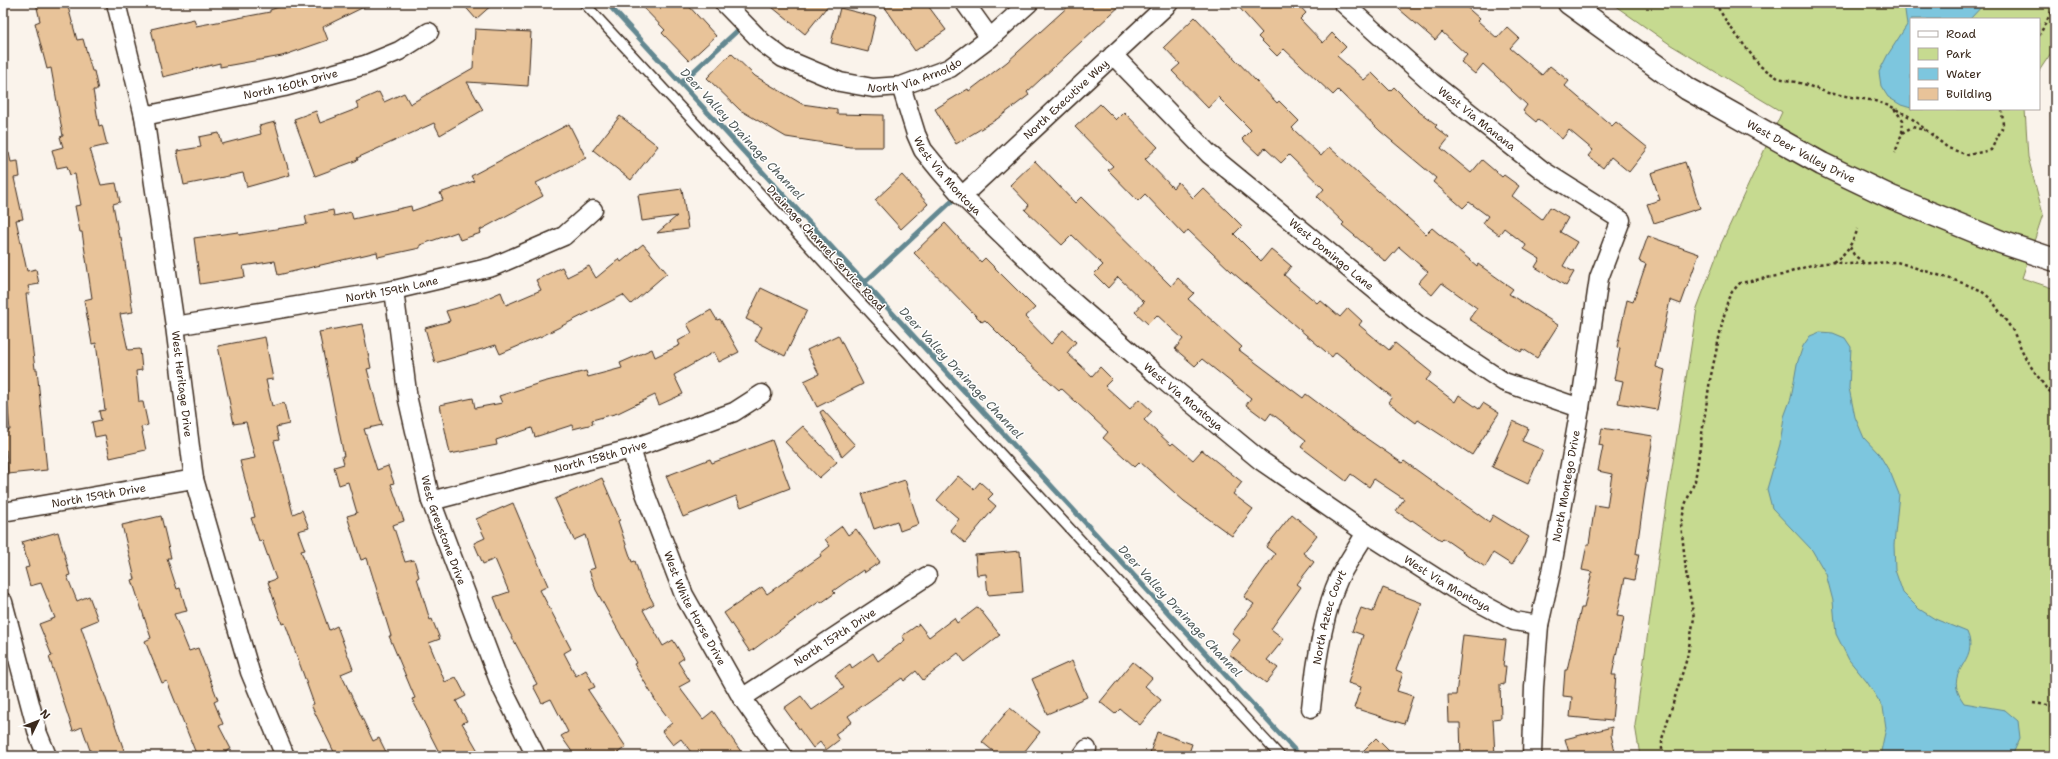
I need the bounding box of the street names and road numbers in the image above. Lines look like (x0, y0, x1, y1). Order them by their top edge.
street label: North Via Arnoldo (866, 55, 965, 96)
street label: North Executive Way (1020, 56, 1112, 143)
street label: North 160th Drive (242, 66, 340, 103)
street label: West Via Manana (1435, 83, 1519, 155)
street label: West Deer Valley Drive (1744, 116, 1858, 187)
street label: West Via Montoya (910, 134, 985, 219)
street label: Drainage Channel Service Road (763, 182, 888, 315)
street label: West Domingo Lane (1285, 215, 1377, 294)
street label: North 159th Lane (345, 273, 440, 306)
street label: West Heritage Drive (168, 330, 196, 438)
street label: West Via Montoya (1140, 360, 1226, 434)
street label: North Montego Drive (1549, 429, 1584, 543)
street label: North 158th Drive (552, 437, 649, 477)
street label: West Greystone Drive (417, 474, 469, 587)
street label: North 159th Drive (50, 480, 147, 511)
street label: West White Horse Drive (660, 549, 729, 668)
street label: West Via Montoya (1401, 552, 1494, 615)
street label: North Aztec Court (1310, 567, 1350, 666)
street label: North 157th Drive (791, 605, 879, 670)

